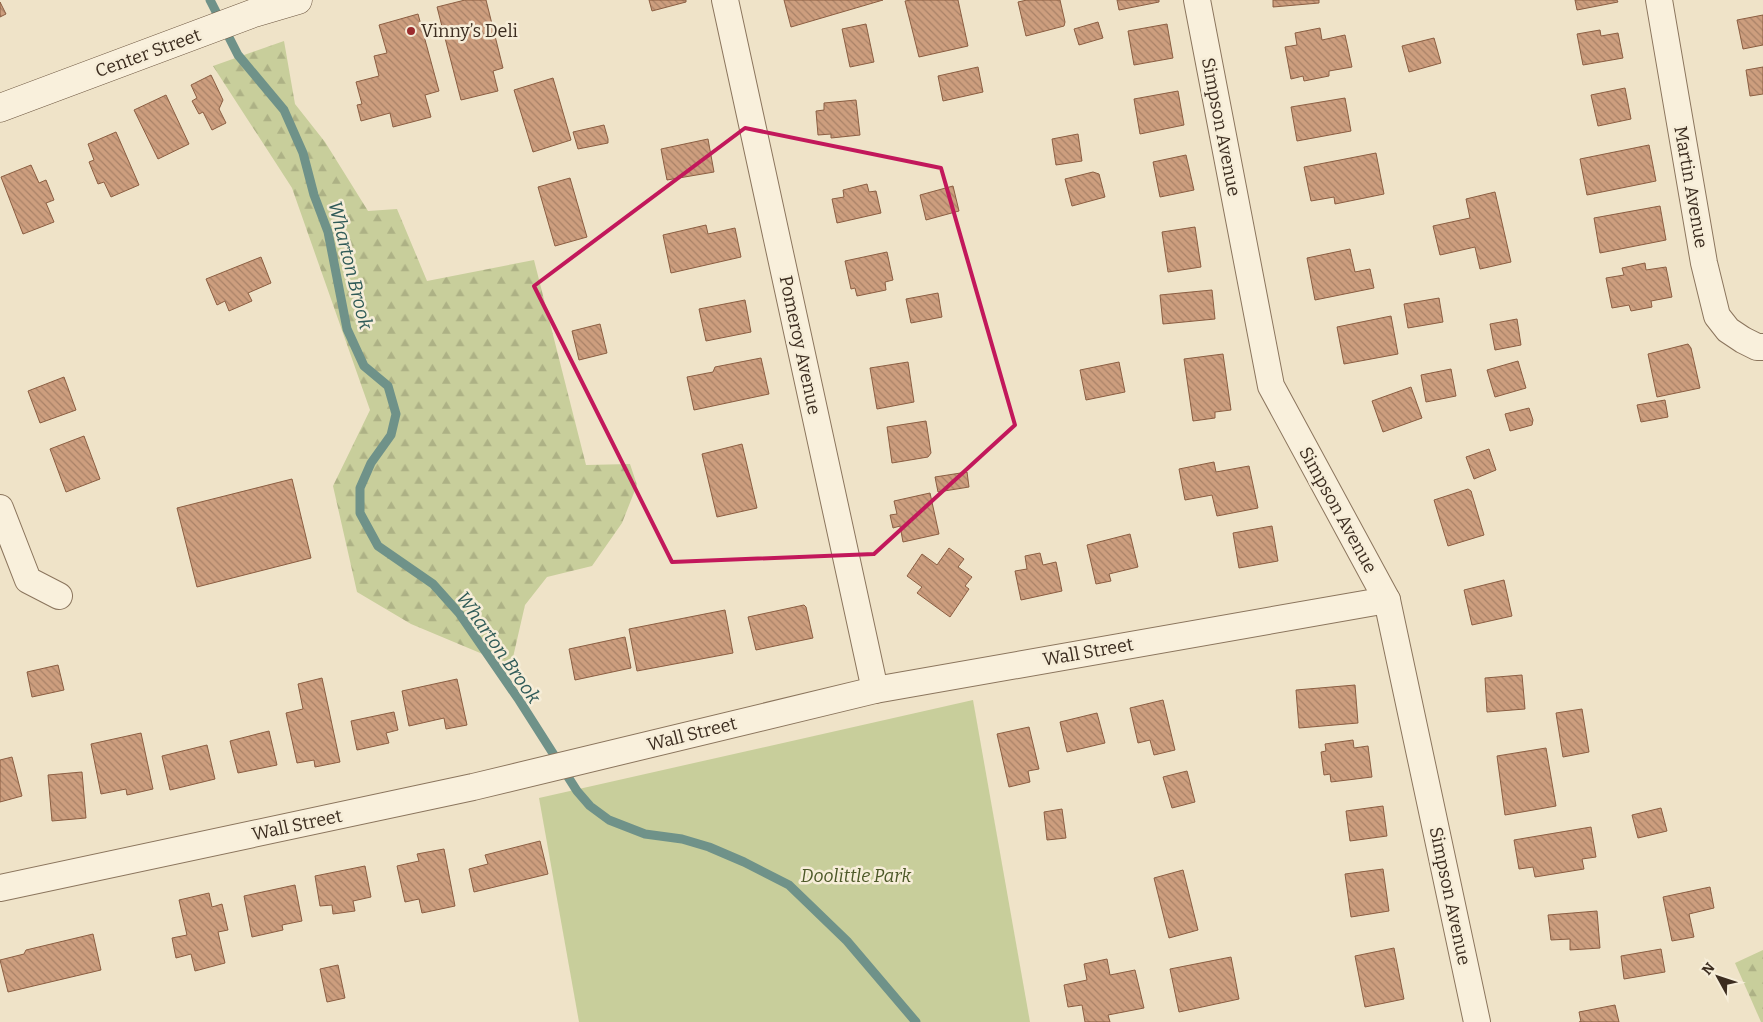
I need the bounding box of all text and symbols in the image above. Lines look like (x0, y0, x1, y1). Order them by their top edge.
place label: Vinny’s Deli (421, 20, 518, 42)
street label: Center Street (92, 24, 204, 82)
marker: Vinny’s Deli (405, 25, 417, 37)
street label: Simpson Avenue (1197, 56, 1245, 198)
street label: Martin Avenue (1669, 124, 1713, 250)
water label: Wharton Brook (323, 199, 378, 332)
street label: Pomeroy Avenue (775, 273, 825, 417)
street label: Simpson Avenue (1294, 443, 1382, 577)
water label: Wharton Brook (451, 587, 546, 708)
street label: Wall Street (1041, 633, 1135, 671)
street label: Wall Street (645, 712, 740, 756)
street label: Wall Street (250, 805, 345, 845)
street label: Simpson Avenue (1425, 825, 1475, 967)
park label: Doolittle Park (801, 865, 911, 887)
north arrow (1693, 952, 1743, 1002)
text: N (1698, 959, 1719, 979)

